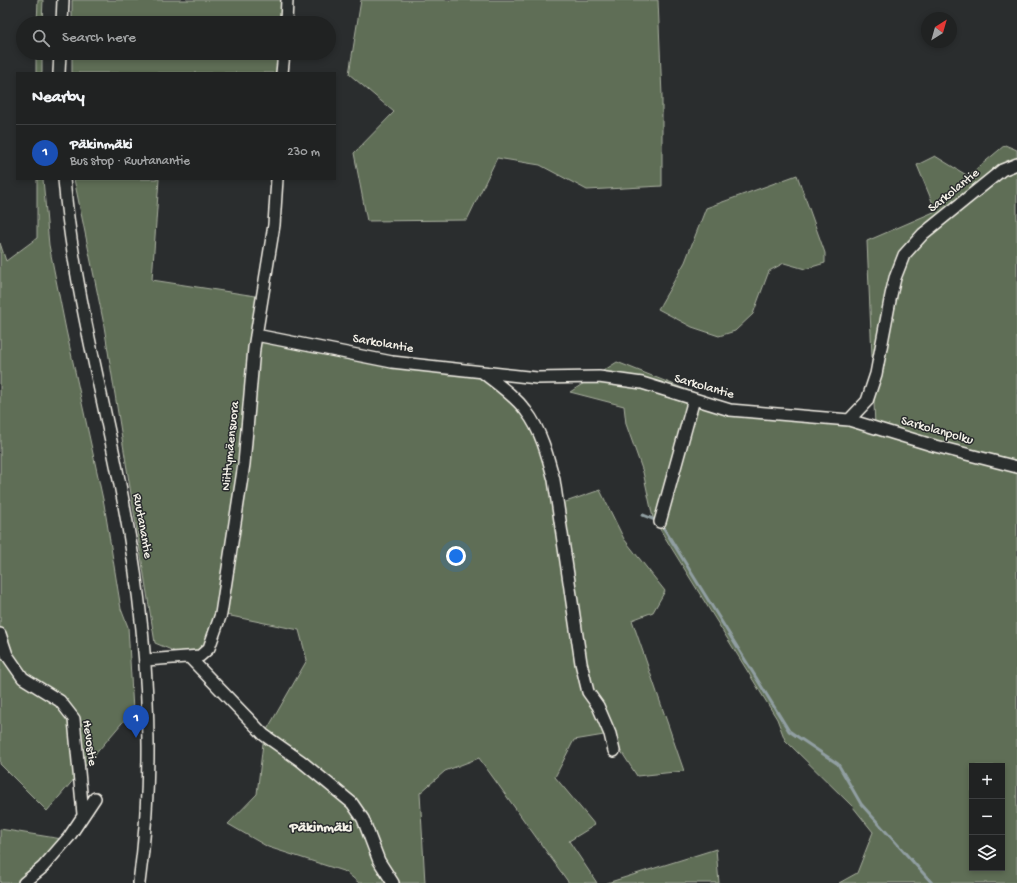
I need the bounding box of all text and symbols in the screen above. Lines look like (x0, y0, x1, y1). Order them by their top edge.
north arrow (921, 12, 957, 48)
search box (16, 16, 336, 60)
icon: search (30, 27, 52, 49)
text: Search here (62, 29, 136, 47)
text: Nearby (32, 88, 85, 108)
text: Päkinmäki (70, 136, 133, 154)
text: 1 (42, 145, 48, 160)
text: 230 m (287, 145, 320, 160)
text: Bus stop · Ruutanantie (70, 154, 190, 169)
street label: Sarkolantie (925, 166, 983, 216)
street label: Sarkolantie (351, 331, 415, 357)
street label: Sarkolantie (672, 371, 736, 403)
street label: Niittymäensuora (219, 400, 243, 491)
street label: Sarkolanpolku (899, 414, 975, 448)
street label: Ruutanantie (129, 492, 155, 560)
your location (446, 546, 466, 566)
pin: 1 (123, 705, 149, 738)
street label: Hevostie (78, 719, 100, 767)
map controls (969, 763, 1005, 871)
button: + (969, 763, 1005, 799)
button: − (969, 799, 1005, 835)
district label: Päkinmäki (289, 819, 352, 837)
button: layers (969, 835, 1005, 871)

